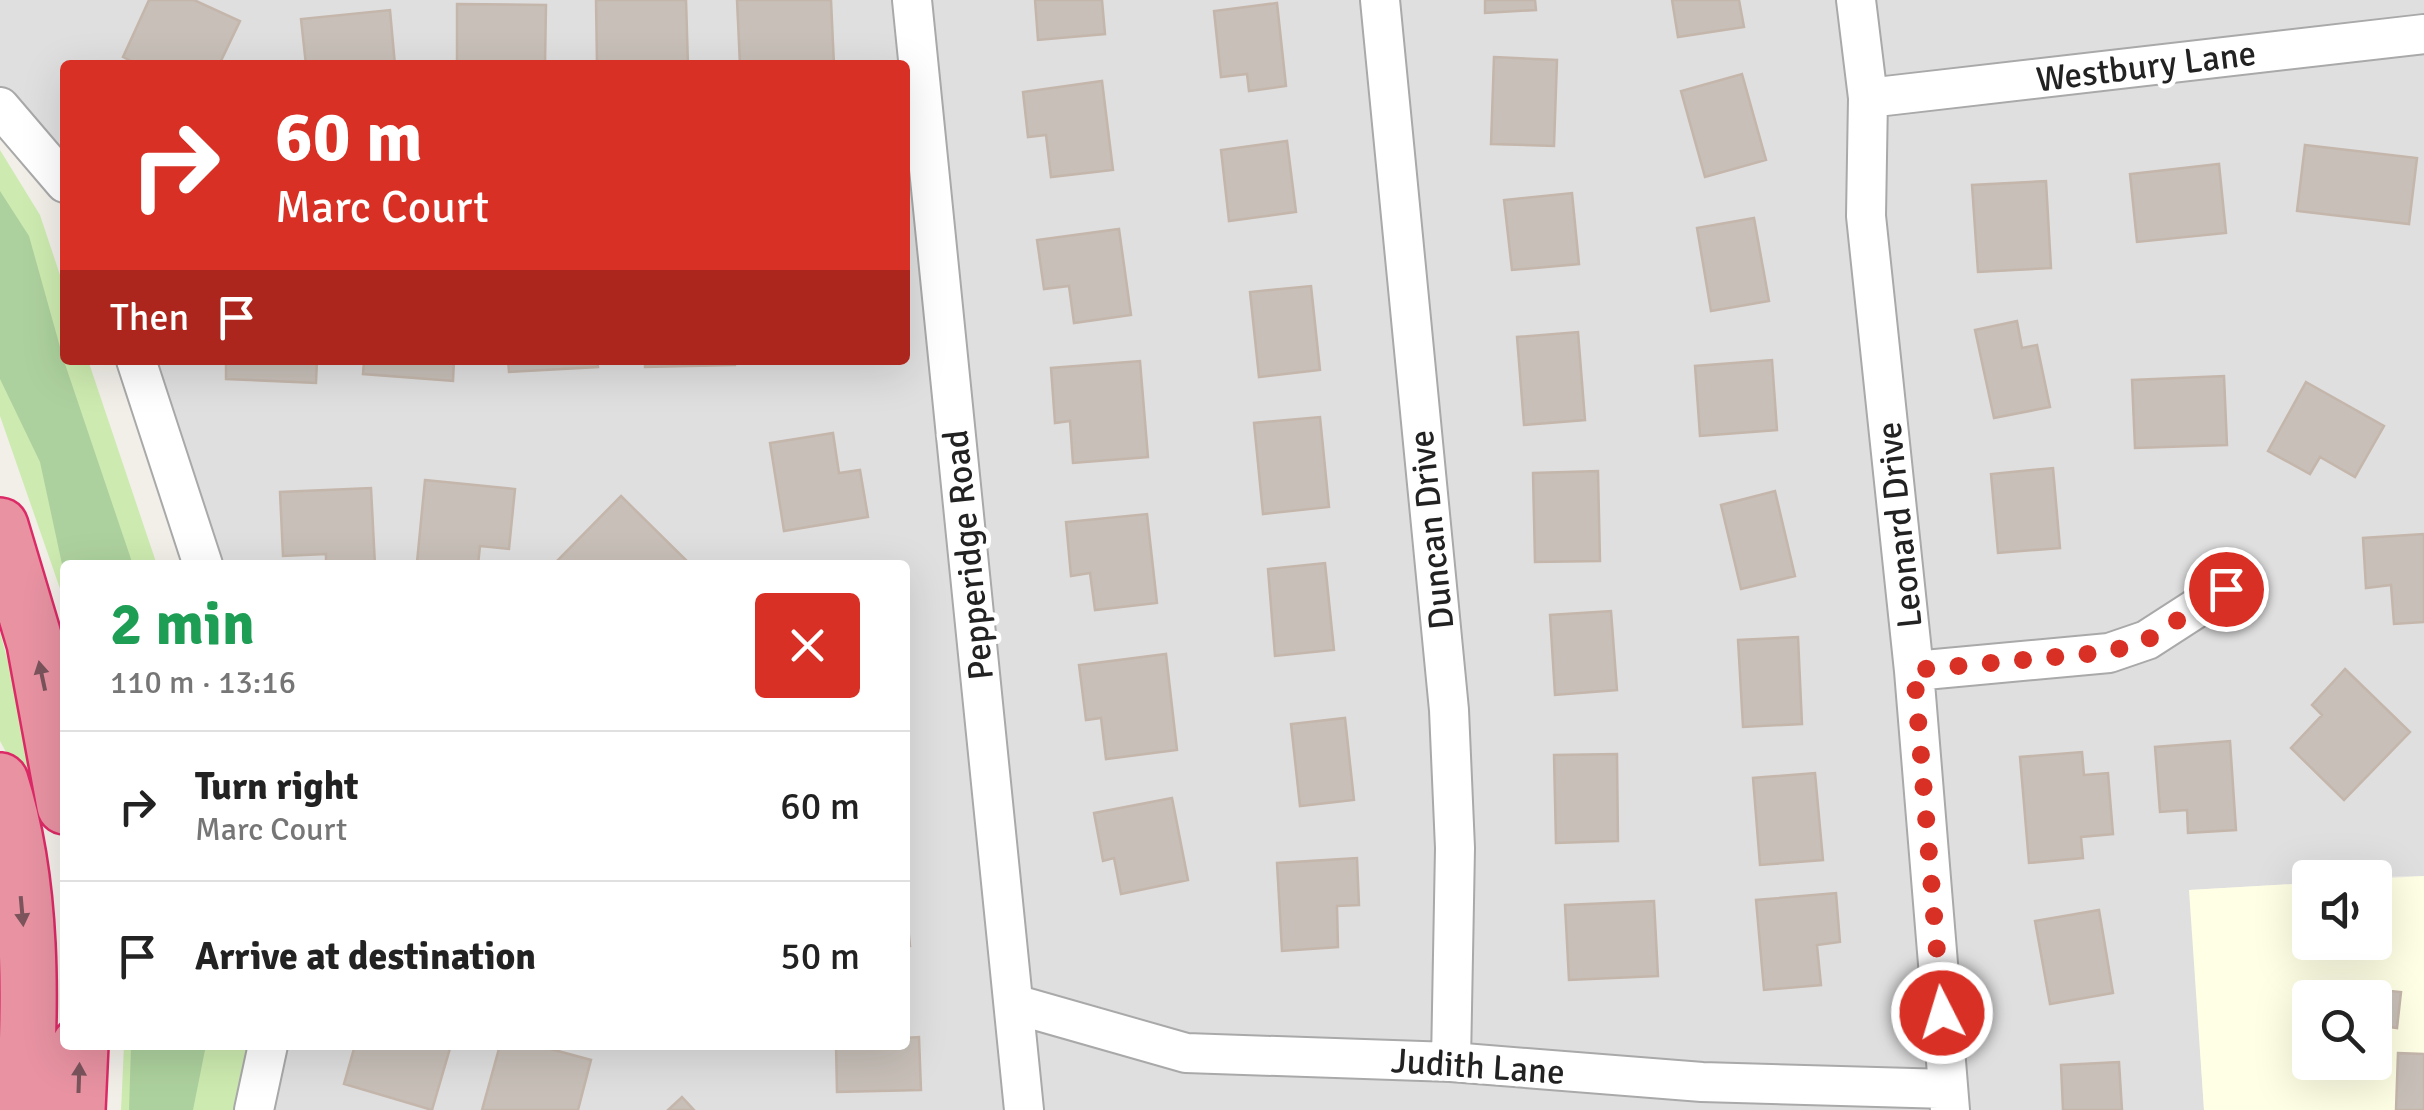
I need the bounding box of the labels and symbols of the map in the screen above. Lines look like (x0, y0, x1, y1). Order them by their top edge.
street label: Westbury Lane (2034, 32, 2258, 101)
street label: Leonard Drive (1867, 420, 1932, 630)
street label: Pepperidge Road (934, 428, 1003, 682)
street label: Duncan Drive (1400, 428, 1463, 632)
pin (2184, 547, 2269, 632)
one-way arrow (33, 660, 49, 691)
one-way arrow (15, 896, 31, 928)
position arrow (1890, 961, 1994, 1065)
street label: Judith Lane (1390, 1039, 1566, 1094)
one-way arrow (71, 1061, 87, 1093)

